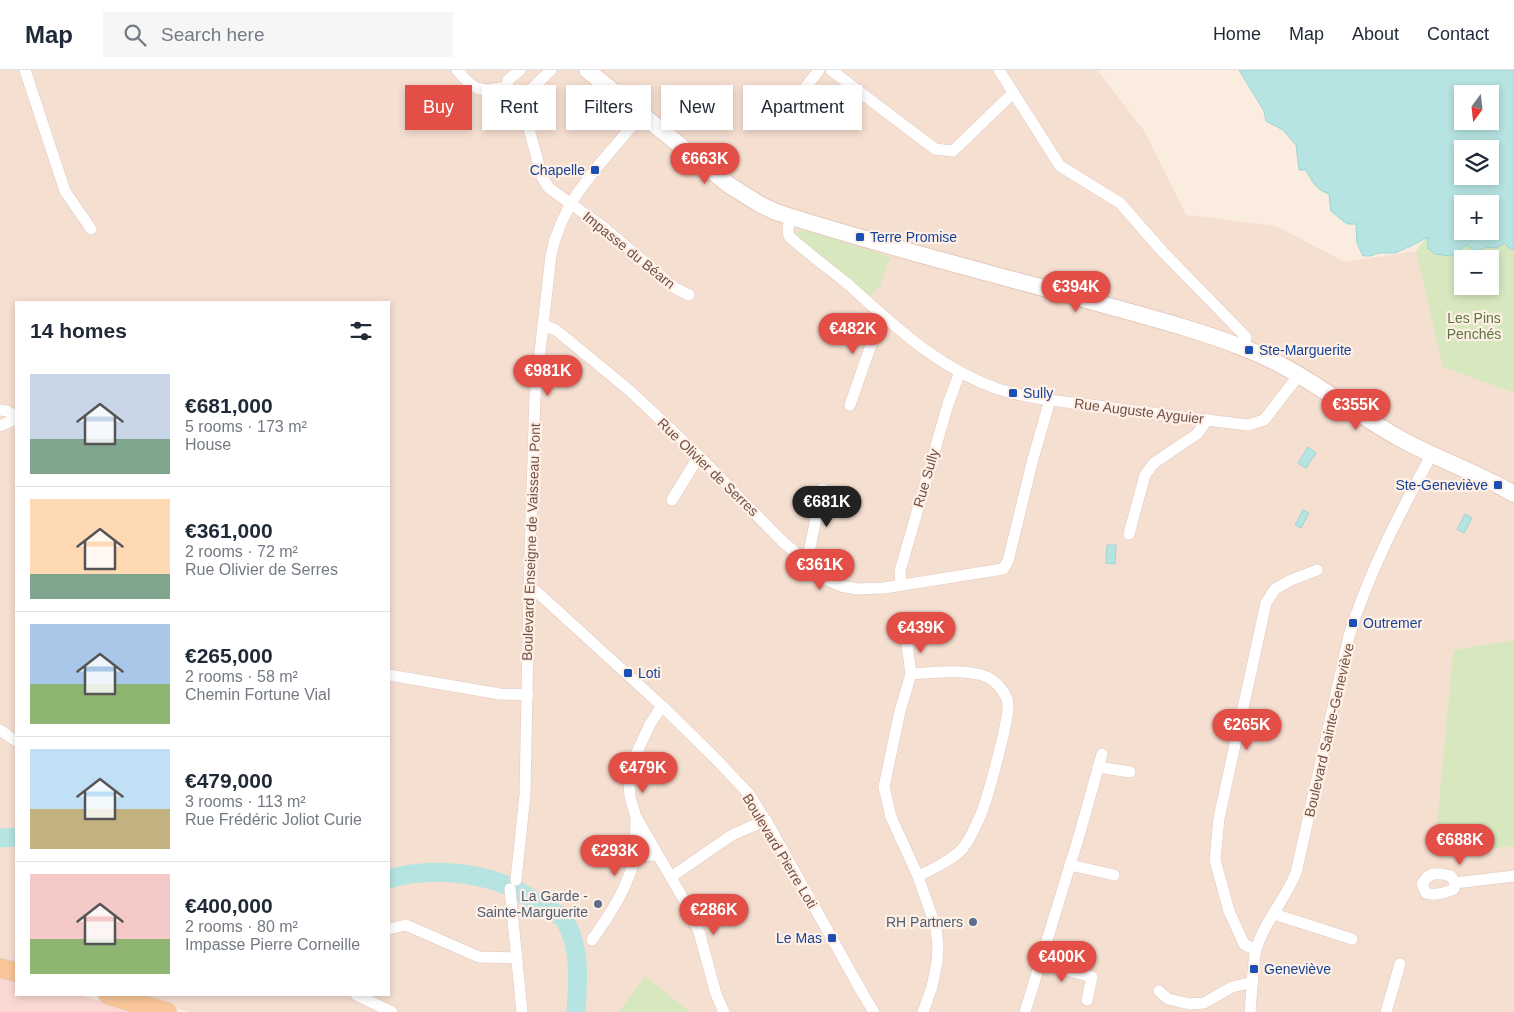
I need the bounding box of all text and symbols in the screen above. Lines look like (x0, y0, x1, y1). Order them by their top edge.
search box (103, 12, 453, 57)
text: Map (25, 21, 73, 48)
icon: search (121, 21, 149, 49)
text: Search here (161, 24, 265, 45)
text: Home (1213, 24, 1261, 44)
text: Map (1289, 24, 1324, 44)
text: About (1352, 24, 1399, 44)
text: Contact (1427, 24, 1489, 44)
chip: Buy (405, 85, 472, 130)
chip: Rent (482, 85, 556, 130)
chip: Filters (566, 85, 651, 130)
chip: New (661, 85, 733, 130)
chip: Apartment (743, 85, 862, 130)
north arrow (1454, 85, 1499, 130)
map controls (1454, 85, 1499, 295)
button: layers (1454, 140, 1499, 185)
pin: €663K (670, 142, 740, 185)
text: €663K (681, 150, 729, 167)
place label: Chapelle (530, 162, 585, 178)
marker: Chapelle (589, 164, 601, 176)
button: + (1454, 195, 1499, 240)
street label: Impasse du Béarn (580, 208, 678, 292)
place label: Terre Promise (870, 229, 957, 245)
marker: Terre Promise (854, 231, 866, 243)
button: − (1454, 250, 1499, 295)
pin: €394K (1041, 270, 1111, 313)
text: €394K (1052, 278, 1100, 295)
park label: Les Pins Penchés (1447, 310, 1501, 342)
pin: €482K (818, 312, 888, 355)
icon: filters (347, 317, 375, 345)
text: 14 homes (30, 319, 127, 342)
text: €482K (829, 320, 877, 337)
place label: Ste-Marguerite (1259, 342, 1352, 358)
marker: Ste-Marguerite (1243, 344, 1255, 356)
pin: €981K (513, 354, 583, 397)
text: €981K (524, 362, 572, 379)
place label: Sully (1023, 385, 1053, 401)
marker: Sully (1007, 387, 1019, 399)
pin: €355K (1321, 388, 1391, 431)
icon: home (70, 394, 130, 454)
text: €681,000 (185, 394, 273, 417)
street label: Rue Auguste Ayguier (1073, 395, 1205, 427)
text: €355K (1332, 396, 1380, 413)
street label: Rue Olivier de Serres (654, 415, 762, 519)
text: 5 rooms · 173 m² (185, 418, 307, 435)
street label: Boulevard Enseigne de Vaisseau Pont (519, 423, 543, 661)
text: House (185, 436, 231, 453)
street label: Rue Sully (910, 447, 942, 509)
place label: Ste-Geneviève (1395, 477, 1488, 493)
marker: Ste-Geneviève (1492, 479, 1504, 491)
pin: €681K (792, 486, 862, 528)
text: €681K (803, 493, 851, 510)
icon: home (70, 519, 130, 579)
text: €361,000 (185, 519, 273, 542)
text: 2 rooms · 72 m² (185, 543, 298, 560)
pin: €361K (785, 548, 855, 591)
text: €361K (796, 556, 844, 573)
text: Rue Olivier de Serres (185, 561, 338, 578)
pin: €439K (886, 612, 956, 654)
place label: Outremer (1363, 615, 1422, 631)
marker: Outremer (1347, 617, 1359, 629)
text: €439K (897, 619, 945, 636)
street label: Boulevard Sainte-Geneviève (1301, 641, 1357, 819)
icon: home (70, 644, 130, 704)
text: €265,000 (185, 644, 273, 667)
place label: Loti (638, 665, 661, 681)
marker: Loti (622, 667, 634, 679)
text: 2 rooms · 58 m² (185, 668, 298, 685)
text: Chemin Fortune Vial (185, 686, 331, 703)
pin: €265K (1212, 708, 1282, 751)
text: €265K (1223, 716, 1271, 733)
pin: €479K (608, 752, 678, 794)
text: €479K (619, 759, 667, 776)
icon: home (70, 769, 130, 829)
text: €479,000 (185, 769, 273, 792)
street label: Boulevard Pierre Loti (739, 791, 821, 911)
text: 3 rooms · 113 m² (185, 793, 306, 810)
text: Rue Frédéric Joliot Curie (185, 811, 362, 828)
pin: €688K (1425, 824, 1495, 866)
text: €688K (1436, 831, 1484, 848)
pin: €293K (580, 834, 650, 877)
text: €293K (591, 842, 639, 859)
place label: La Garde - Sainte-Marguerite (477, 888, 588, 920)
icon: home (70, 894, 130, 954)
text: €400,000 (185, 894, 273, 917)
pin: €286K (679, 894, 749, 936)
marker: La Garde - Sainte-Marguerite (592, 898, 604, 910)
text: €286K (690, 901, 738, 918)
place label: RH Partners (886, 914, 963, 930)
marker: RH Partners (967, 916, 979, 928)
text: 2 rooms · 80 m² (185, 918, 298, 935)
place label: Le Mas (776, 930, 822, 946)
marker: Le Mas (826, 932, 838, 944)
text: Impasse Pierre Corneille (185, 936, 360, 953)
pin: €400K (1027, 940, 1097, 983)
text: €400K (1038, 948, 1086, 965)
place label: Geneviève (1264, 961, 1331, 977)
marker: Geneviève (1248, 963, 1260, 975)

